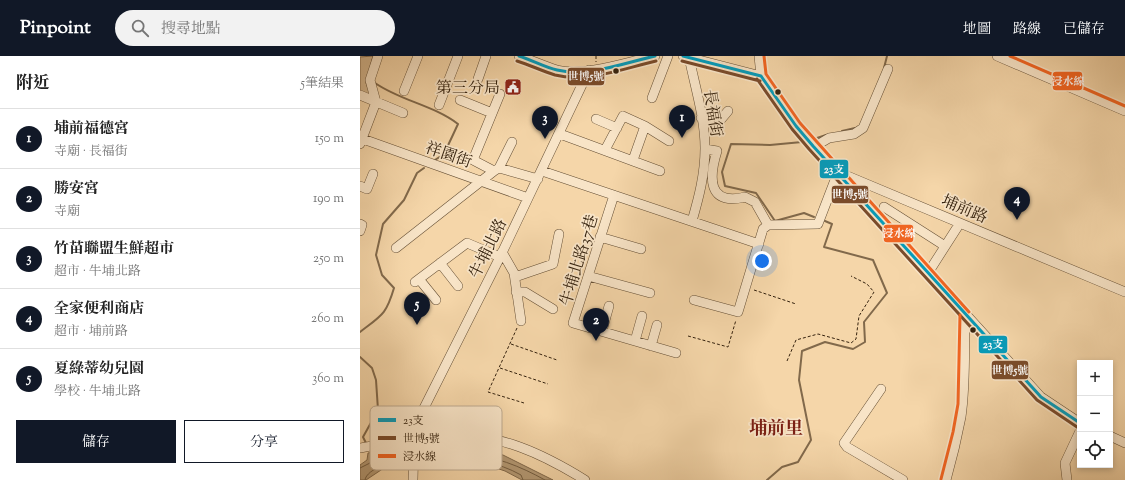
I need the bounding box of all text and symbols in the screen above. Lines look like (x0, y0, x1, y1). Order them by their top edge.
search box (115, 10, 395, 46)
text: Pinpoint (20, 15, 91, 42)
icon: search (129, 17, 151, 39)
text: 搜尋地點 (161, 19, 221, 40)
text: 地圖 (963, 20, 991, 40)
text: 路線 (1013, 20, 1041, 40)
text: 已儲存 (1063, 20, 1105, 40)
unlabelled marker (611, 66, 621, 76)
line badge: 世博5號 (567, 67, 605, 86)
text: 世博5號 (568, 69, 604, 85)
line badge: 浸水線 (1052, 71, 1083, 91)
text: 附近 (16, 72, 50, 96)
text: 浸水線 (1052, 74, 1085, 90)
text: 5筆結果 (301, 75, 344, 93)
public building icon: 第三分局 (503, 77, 523, 97)
place label: 第三分局 (436, 78, 500, 101)
unlabelled marker (773, 87, 783, 97)
street label: 長福街 (696, 88, 727, 139)
pin: 1 (669, 105, 695, 138)
pin: 3 (532, 106, 558, 139)
text: 埔前福德宮 (54, 119, 129, 140)
text: 1 (27, 130, 31, 148)
text: 150 m (315, 130, 344, 148)
street label: 祥園街 (422, 138, 475, 175)
text: 寺廟 · 長福街 (54, 143, 128, 161)
line badge: 23支 (819, 159, 849, 179)
text: 23支 (824, 162, 844, 178)
text: 勝安宮 (54, 179, 99, 200)
line badge: 世博5號 (831, 185, 869, 204)
text: 世博5號 (832, 187, 868, 203)
pin: 4 (1004, 187, 1030, 220)
text: 2 (26, 190, 32, 208)
text: 190 m (313, 190, 344, 208)
street label: 埔前路 (937, 190, 991, 230)
text: 寺廟 (54, 203, 80, 221)
street label: 牛埔北路37巷 (556, 212, 605, 309)
street label: 牛埔北路 (465, 215, 514, 283)
line badge: 浸水線 (883, 224, 914, 243)
text: 浸水線 (883, 226, 916, 242)
text: 竹苗聯盟生鮮超市 (54, 239, 174, 260)
text: 3 (26, 250, 32, 268)
text: 250 m (313, 250, 344, 268)
your location (752, 251, 772, 271)
text: 超市 · 牛埔北路 (54, 263, 141, 281)
pin: 5 (404, 292, 430, 325)
text: 全家便利商店 (54, 299, 144, 320)
pin: 2 (583, 308, 609, 341)
text: 4 (26, 310, 32, 328)
text: 260 m (311, 310, 344, 328)
text: 超市 · 埔前路 (54, 323, 128, 341)
unlabelled marker (968, 325, 978, 335)
line badge: 23支 (978, 335, 1008, 354)
text: 23支 (983, 337, 1003, 353)
text: 夏綠蒂幼兒園 (54, 359, 144, 380)
line badge: 世博5號 (991, 360, 1029, 380)
map controls (1077, 360, 1113, 468)
button: + (1077, 360, 1113, 396)
text: 世博5號 (992, 363, 1028, 379)
text: 5 (27, 370, 31, 388)
text: 360 m (312, 370, 344, 388)
text: 學校 · 牛埔北路 (54, 383, 141, 401)
button: − (1077, 396, 1113, 432)
legend (370, 406, 502, 470)
text: 23支 (403, 413, 424, 429)
district label: 埔前里 (749, 417, 803, 443)
button: 儲存 (16, 420, 176, 463)
button: 分享 (184, 420, 344, 463)
text: 世博5號 (403, 431, 440, 447)
button: locate (1077, 432, 1113, 468)
text: 浸水線 (403, 449, 436, 465)

